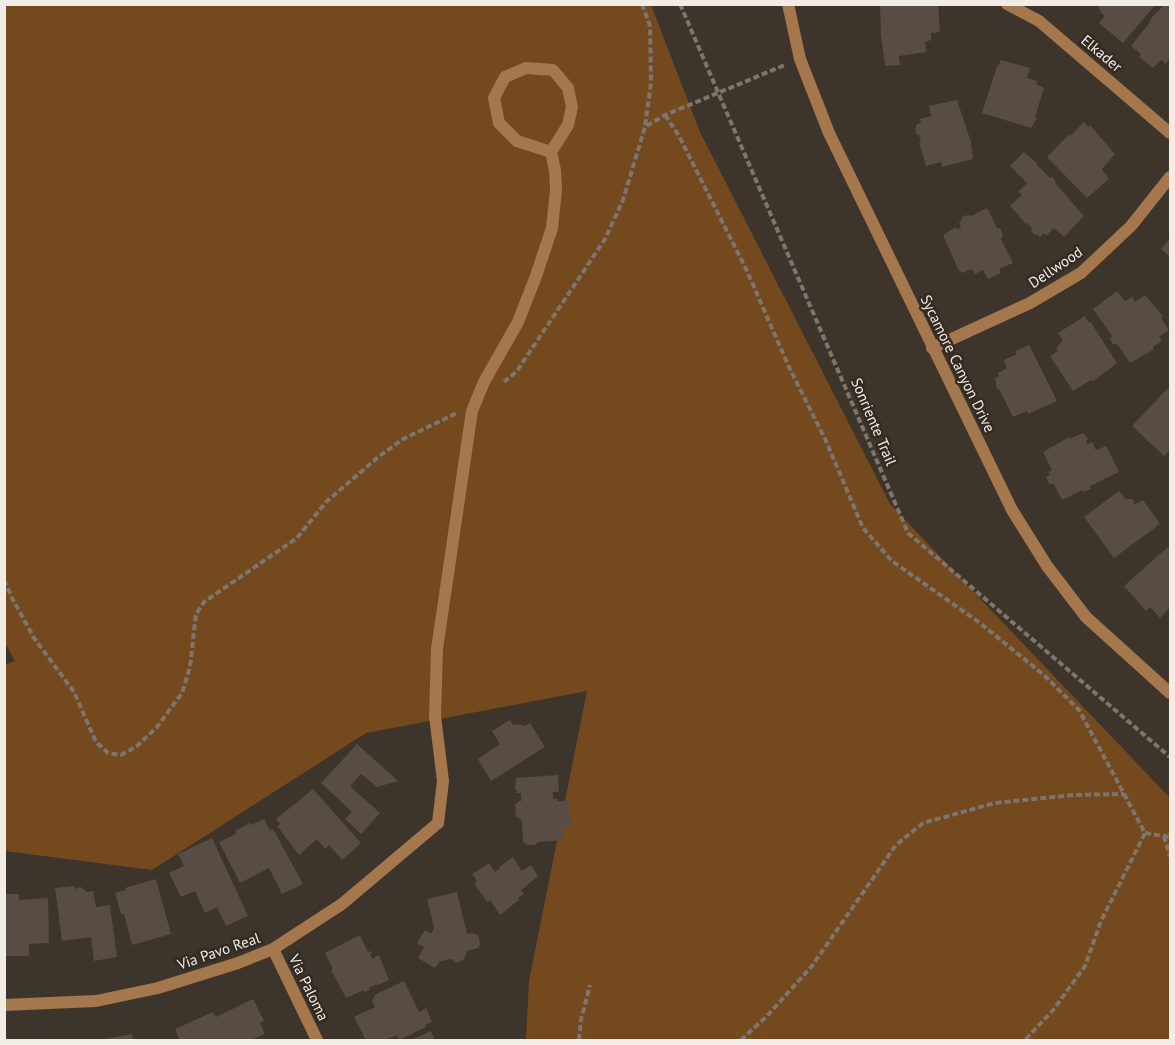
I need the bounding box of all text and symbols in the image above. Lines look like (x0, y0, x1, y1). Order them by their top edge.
street label: Elkader (1077, 32, 1125, 76)
street label: Dellwood (1026, 243, 1086, 293)
street label: Sycamore Canyon Drive (916, 292, 998, 436)
street label: Sonriente Trail (846, 376, 900, 468)
street label: Via Pavo Real (175, 929, 263, 975)
street label: Via Paloma (284, 952, 332, 1024)

